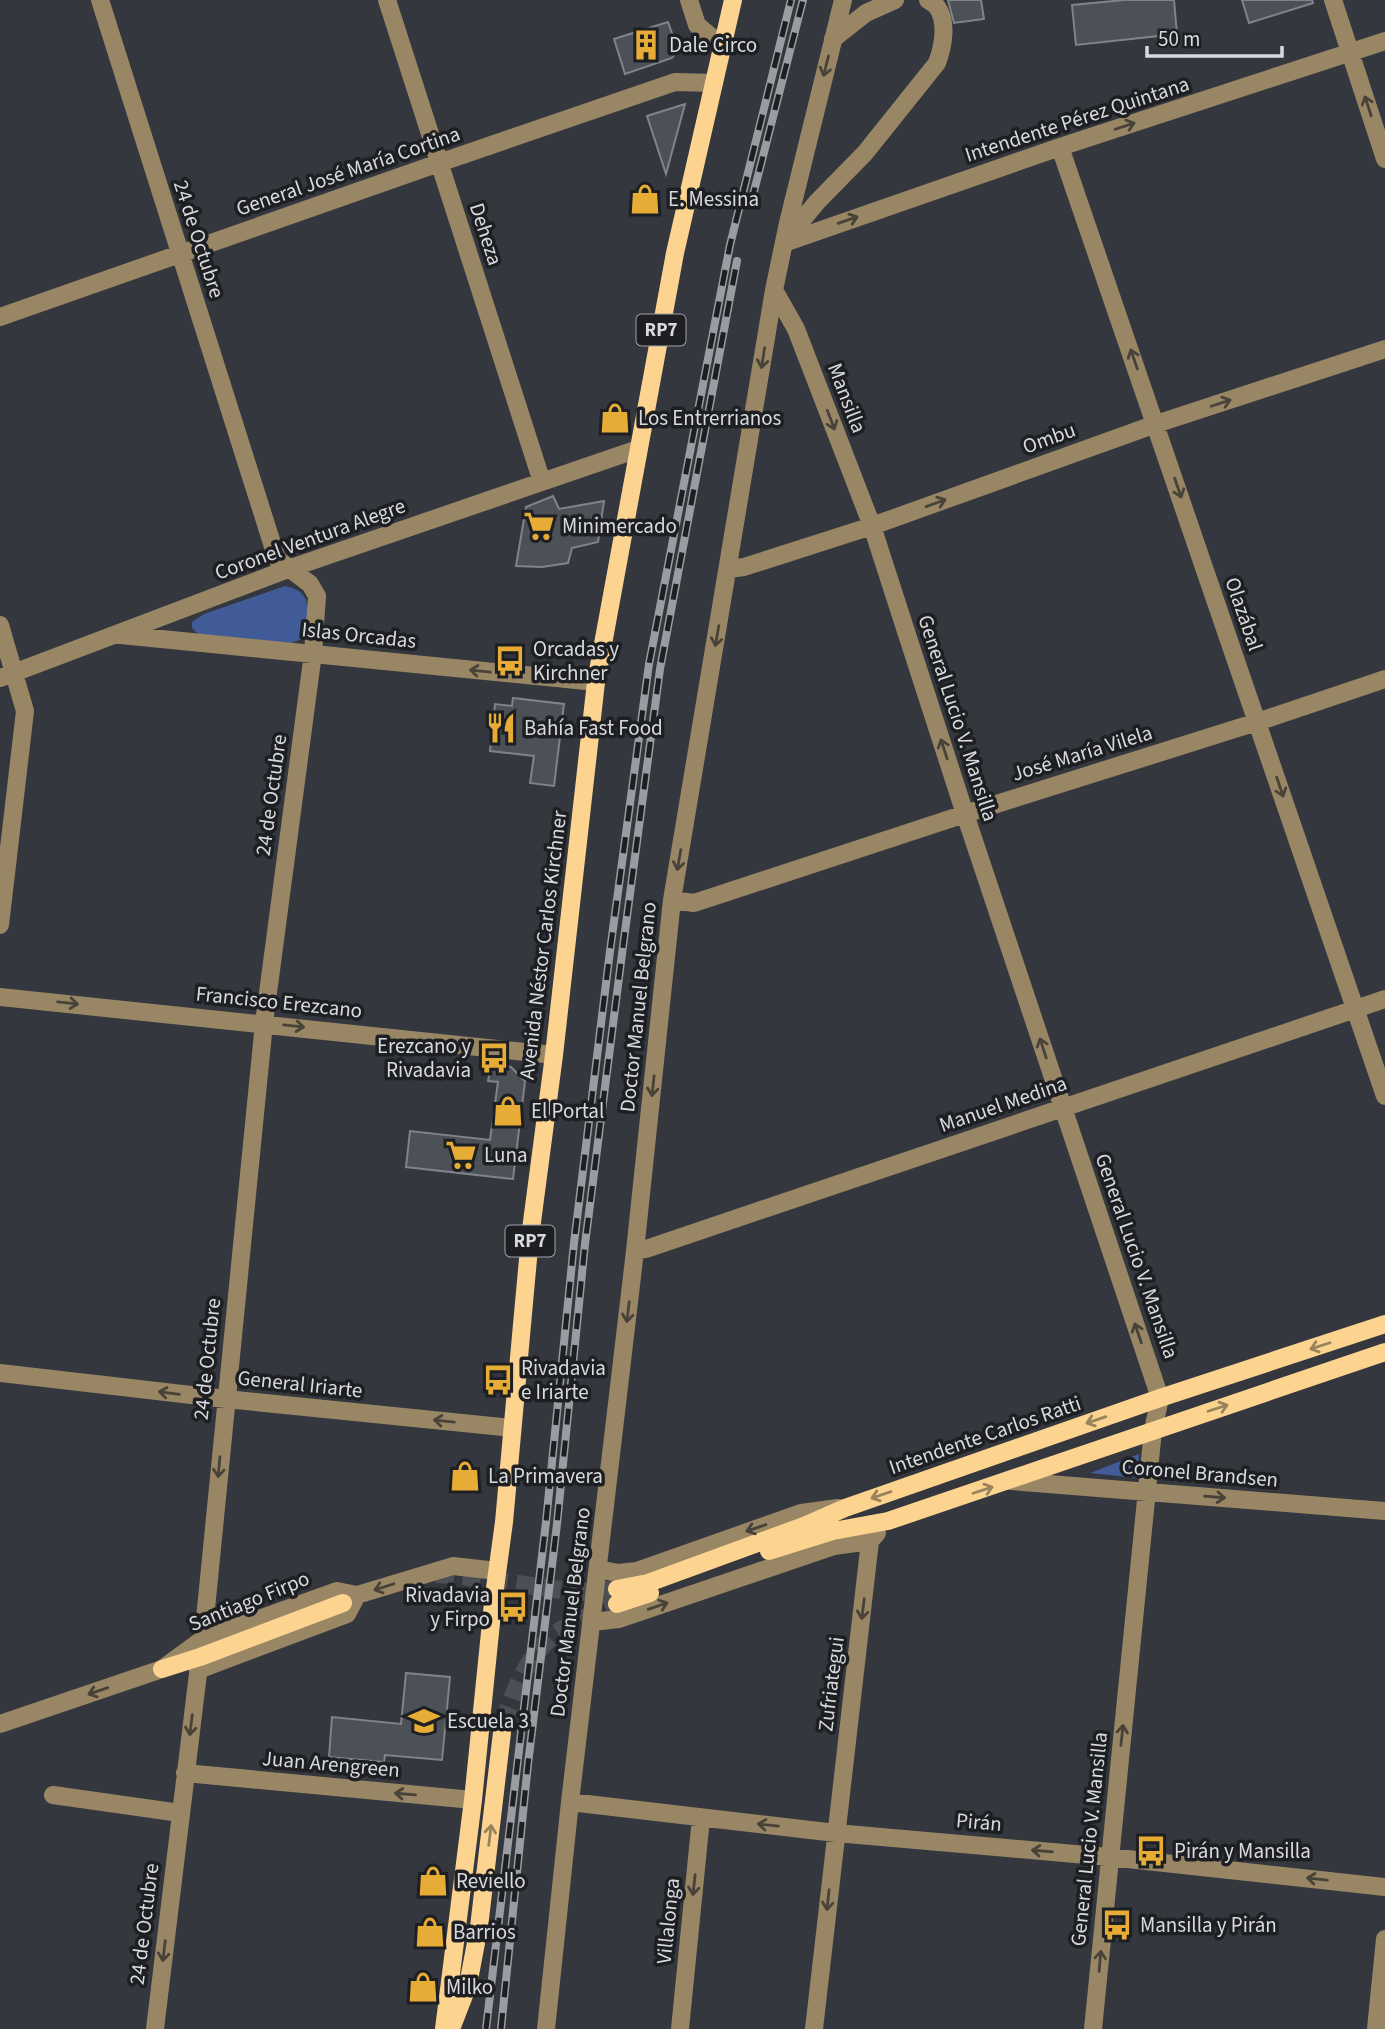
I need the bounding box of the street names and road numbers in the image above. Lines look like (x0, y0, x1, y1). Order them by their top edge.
street label: Intendente Pérez Quintana (961, 69, 1193, 169)
street label: General José María Cortina (232, 119, 464, 223)
street label: 24 de Octubre (166, 176, 232, 302)
street label: Deheza (462, 199, 510, 269)
road number: RP7 (636, 314, 686, 346)
street label: Mansilla (820, 359, 874, 437)
street label: Ombu (1018, 415, 1080, 461)
street label: Coronel Ventura Alegre (211, 491, 409, 587)
street label: Olazábal (1217, 573, 1271, 655)
street label: General Lucio V. Mansilla (910, 611, 1006, 825)
street label: Islas Orcadas (300, 614, 418, 656)
street label: José María Vilela (1008, 717, 1156, 789)
street label: 24 de Octubre (248, 732, 294, 858)
street label: Avenida Néstor Carlos Kirchner (512, 808, 574, 1081)
street label: Doctor Manuel Belgrano (612, 900, 664, 1114)
street label: Francisco Erezcano (194, 978, 364, 1026)
street label: Manuel Medina (935, 1068, 1071, 1140)
street label: General Lucio V. Mansilla (1088, 1149, 1186, 1363)
road number: RP7 (505, 1226, 554, 1256)
street label: 24 de Octubre (186, 1297, 228, 1421)
street label: General Iriarte (236, 1363, 364, 1405)
street label: Intendente Carlos Ratti (885, 1388, 1085, 1482)
street label: Coronel Brandsen (1121, 1451, 1279, 1495)
street label: Doctor Manuel Belgrano (542, 1505, 598, 1719)
street label: Santiago Firpo (184, 1563, 314, 1639)
street label: Zufriategui (810, 1635, 852, 1733)
street label: General Lucio V. Mansilla (1063, 1730, 1115, 1948)
street label: Juan Arengreen (261, 1743, 401, 1785)
street label: Pirán (955, 1805, 1003, 1839)
street label: 24 de Octubre (122, 1861, 166, 1987)
street label: Villalonga (649, 1877, 687, 1965)

